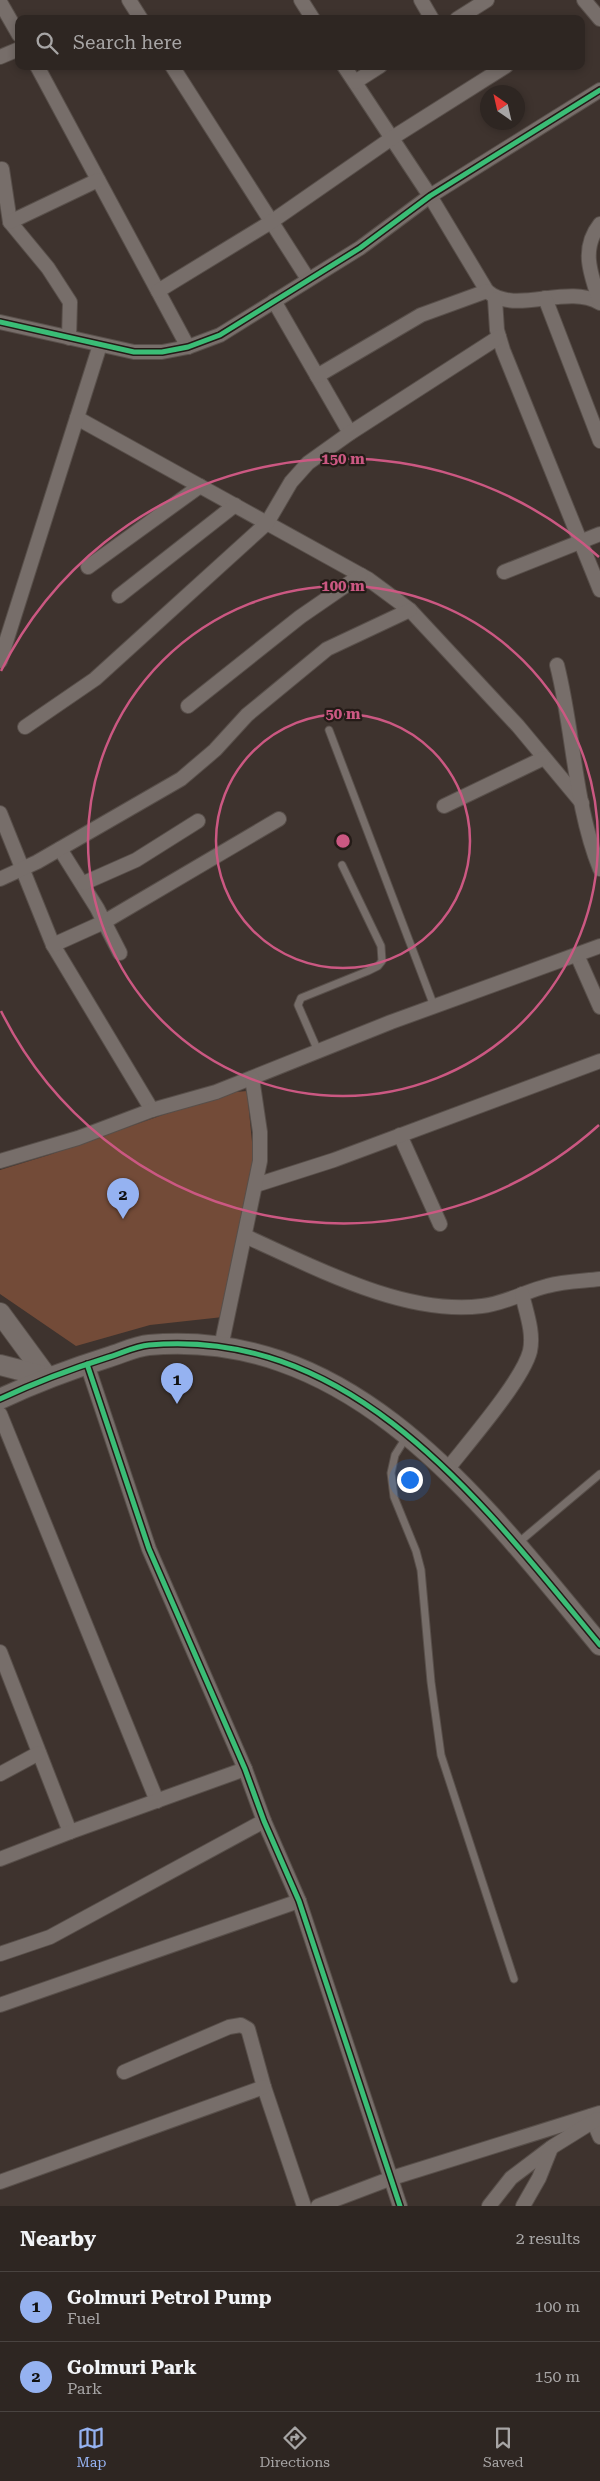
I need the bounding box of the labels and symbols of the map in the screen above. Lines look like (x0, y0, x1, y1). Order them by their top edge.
north arrow (480, 85, 525, 130)
text: 150 m (321, 450, 365, 468)
text: 100 m (321, 577, 365, 595)
text: 50 m (325, 705, 361, 723)
centre of rings (334, 832, 352, 850)
pin: 2 (107, 1178, 139, 1219)
pin: 1 (161, 1363, 193, 1404)
your location (397, 1467, 423, 1493)

